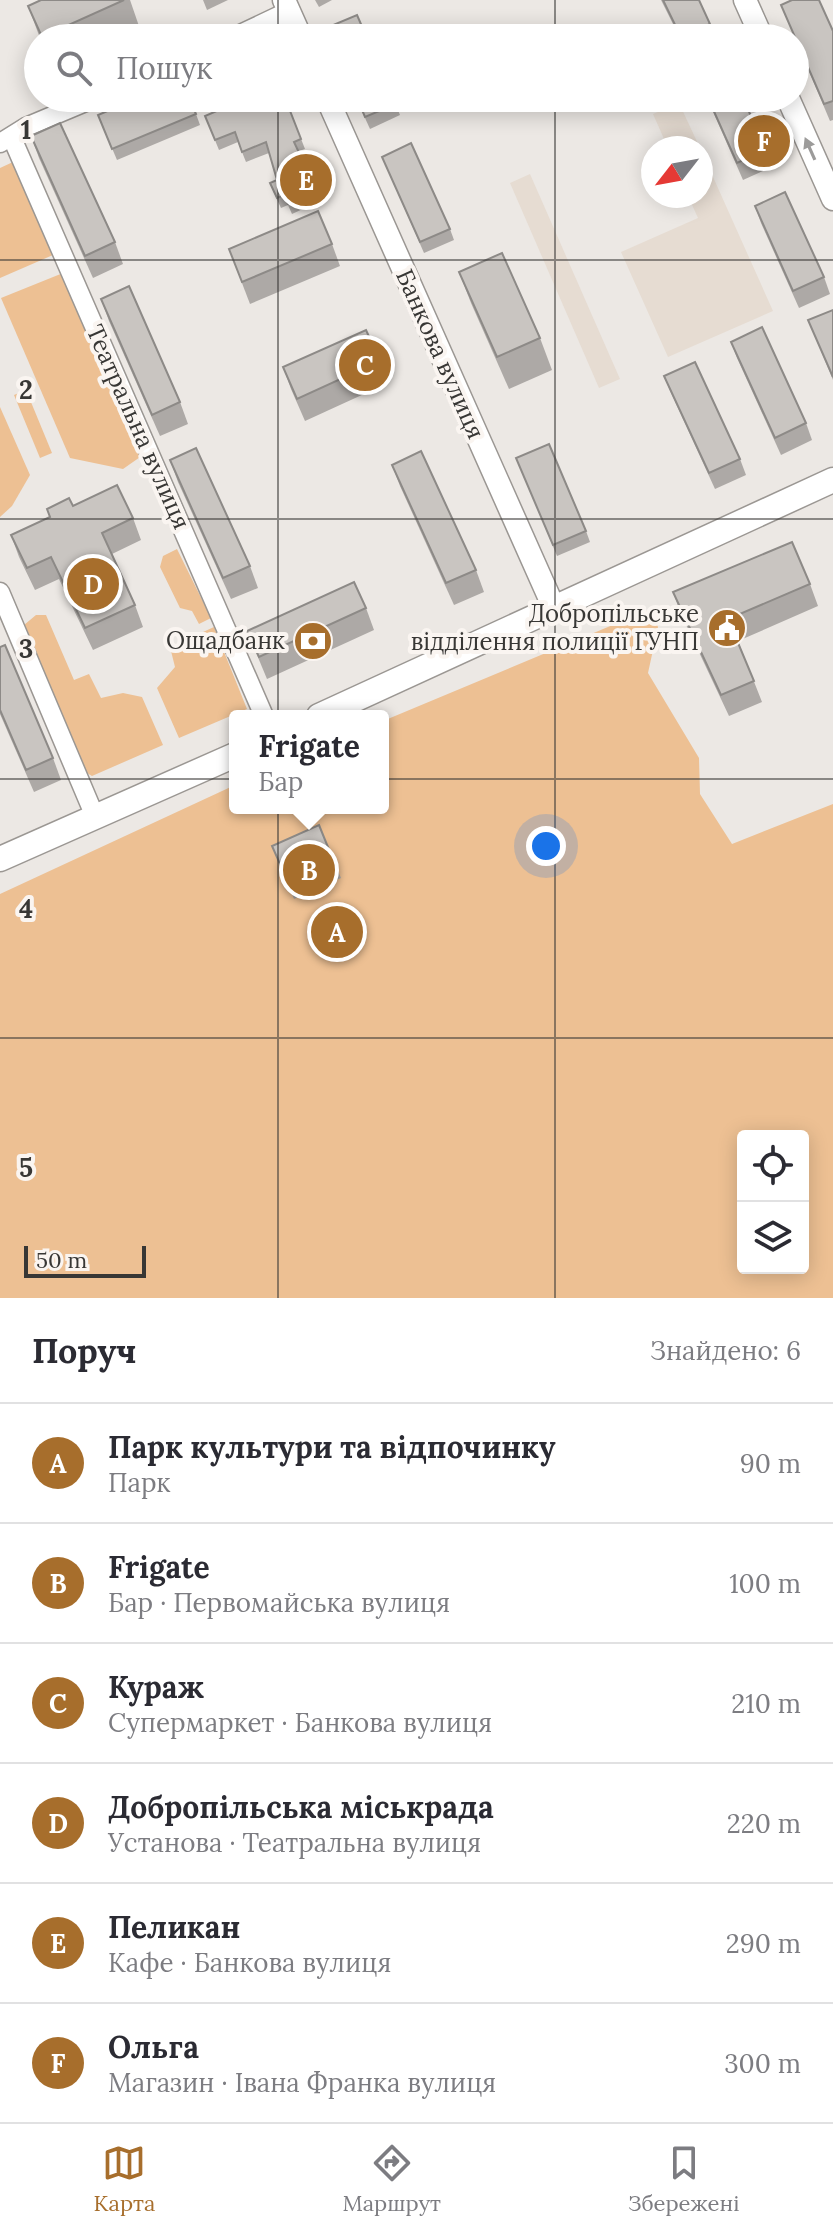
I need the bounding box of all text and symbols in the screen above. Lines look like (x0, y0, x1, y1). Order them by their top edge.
search box (24, 24, 809, 112)
icon: search (52, 46, 96, 90)
text: Пошук (116, 49, 212, 87)
pin: F (738, 111, 790, 171)
text: 1 (21, 113, 31, 146)
north arrow (641, 136, 713, 208)
one-way arrow (804, 137, 817, 161)
pin: E (280, 150, 332, 210)
street label: Банкова вулиця (389, 264, 492, 443)
street label: Театральна вулиця (79, 320, 197, 534)
pin: C (339, 335, 391, 395)
text: 2 (19, 373, 33, 406)
pin: D (67, 554, 119, 614)
place label: Добропільське відділення полиції ГУНП (411, 598, 699, 657)
public building icon: Добропільське відділення полиції ГУНП (706, 607, 748, 649)
bank icon: Ощадбанк (292, 620, 334, 662)
place label: Ощадбанк (166, 625, 285, 656)
text: 3 (19, 632, 33, 665)
popup (229, 710, 389, 814)
text: Frigate (258, 727, 360, 765)
text: Бар (258, 765, 303, 798)
your location (526, 826, 566, 866)
pin: B (283, 840, 335, 900)
text: 4 (19, 892, 33, 925)
pin: A (311, 902, 363, 962)
map controls (737, 1130, 809, 1274)
button: locate (737, 1130, 809, 1202)
text: 5 (19, 1151, 33, 1184)
button: layers (737, 1202, 809, 1274)
scale bar (24, 1242, 146, 1278)
text: 50 m (36, 1246, 87, 1274)
text: Поруч (32, 1329, 137, 1372)
text: Знайдено: 6 (650, 1334, 801, 1367)
text: Парк культури та відпочинку (108, 1428, 556, 1466)
text: A (49, 1447, 67, 1480)
text: 90 m (740, 1447, 801, 1480)
text: Парк (108, 1466, 170, 1499)
text: Frigate (108, 1548, 210, 1586)
text: B (49, 1567, 67, 1600)
text: 100 m (729, 1567, 801, 1600)
text: Бар · Первомайська вулиця (108, 1586, 450, 1619)
text: Кураж (108, 1668, 204, 1706)
text: C (49, 1687, 67, 1720)
text: 210 m (731, 1687, 801, 1720)
text: Супермаркет · Банкова вулиця (108, 1706, 492, 1739)
text: Добропільська міськрада (108, 1788, 494, 1826)
text: D (48, 1807, 68, 1840)
text: 220 m (727, 1807, 801, 1840)
text: Установа · Театральна вулиця (108, 1826, 481, 1859)
text: Пеликан (108, 1908, 240, 1946)
text: E (50, 1927, 66, 1960)
text: 290 m (726, 1927, 801, 1960)
text: Кафе · Банкова вулиця (108, 1946, 391, 1979)
text: Ольга (108, 2028, 199, 2066)
text: F (51, 2047, 65, 2080)
text: 300 m (724, 2047, 801, 2080)
text: Магазин · Івана Франка вулиця (108, 2066, 496, 2099)
tab: Карта (94, 2141, 155, 2217)
tab: Маршрут (343, 2141, 441, 2217)
tab: Збережені (628, 2141, 739, 2217)

